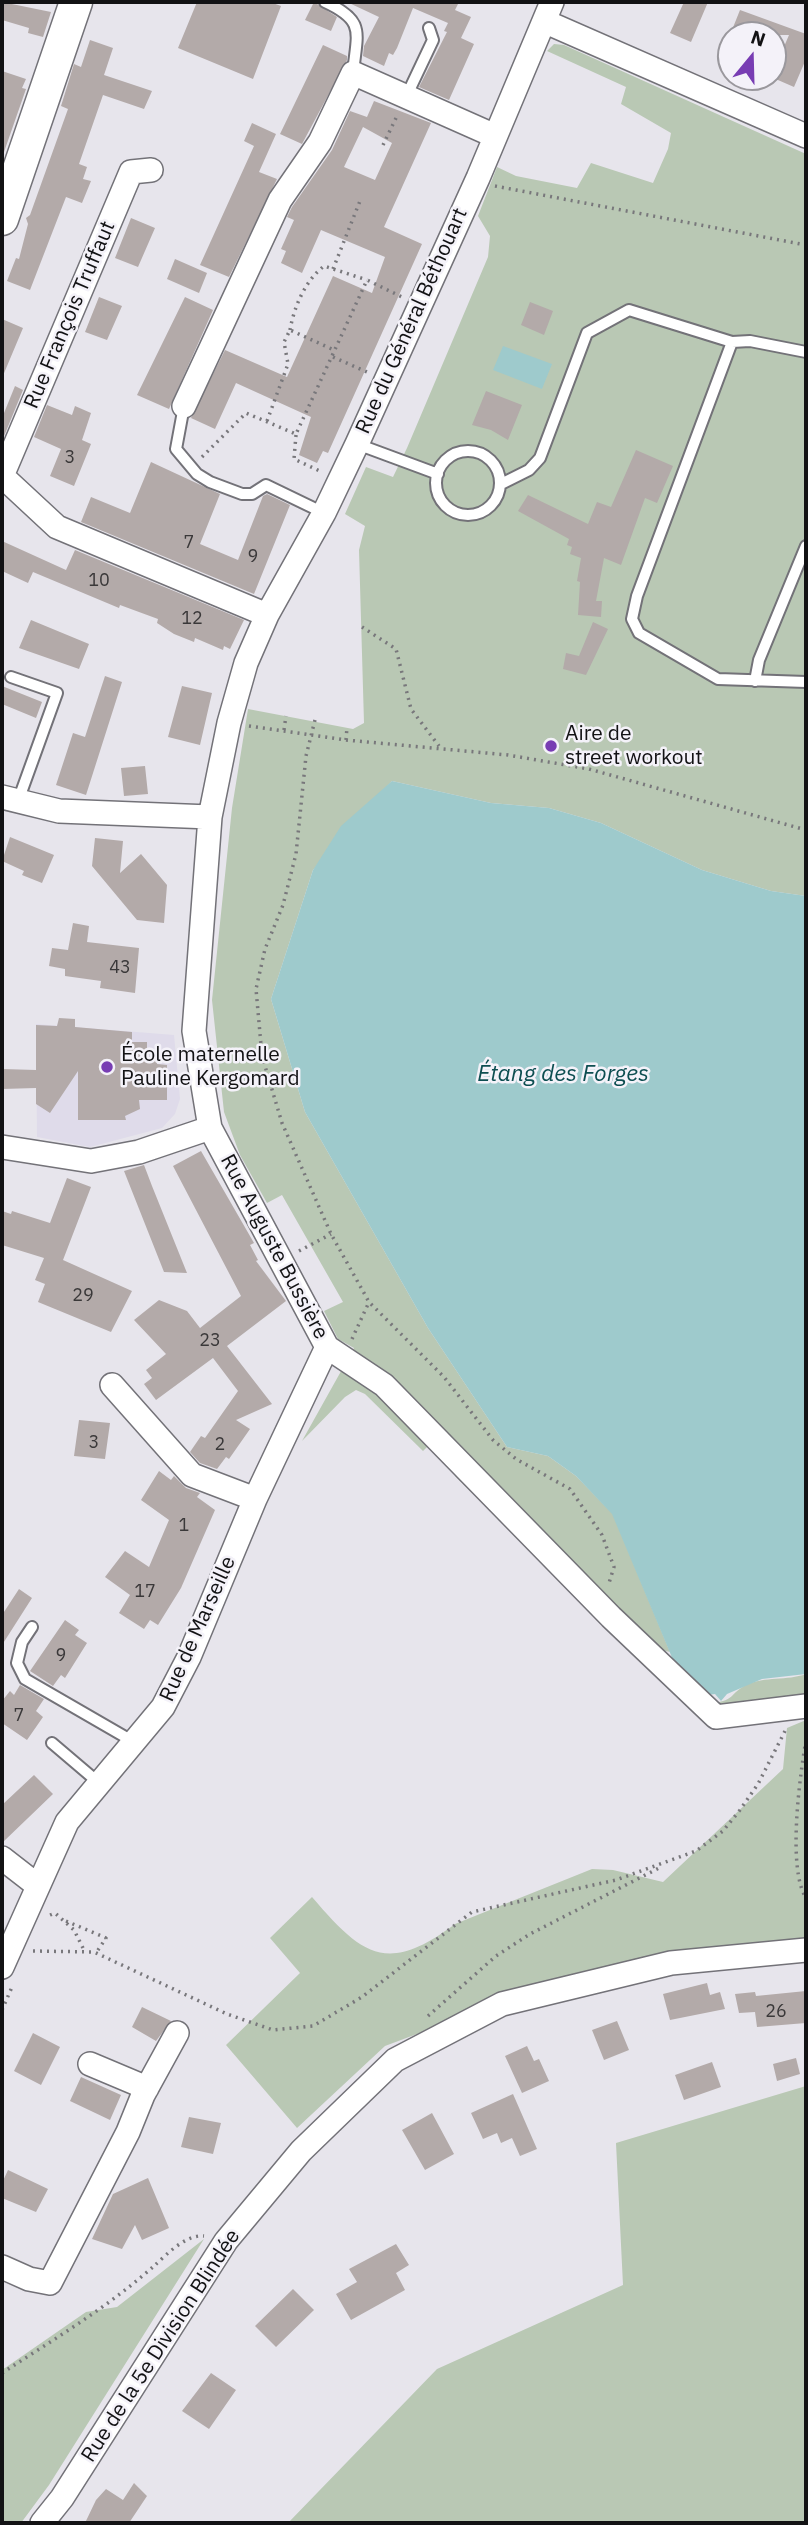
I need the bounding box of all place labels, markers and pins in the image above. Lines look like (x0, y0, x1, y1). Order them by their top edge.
place label: Aire de street workout (565, 721, 703, 771)
marker: Aire de street workout (543, 738, 559, 754)
place label: École maternelle Pauline Kergomard (121, 1042, 300, 1092)
marker: École maternelle Pauline Kergomard (99, 1059, 115, 1075)

